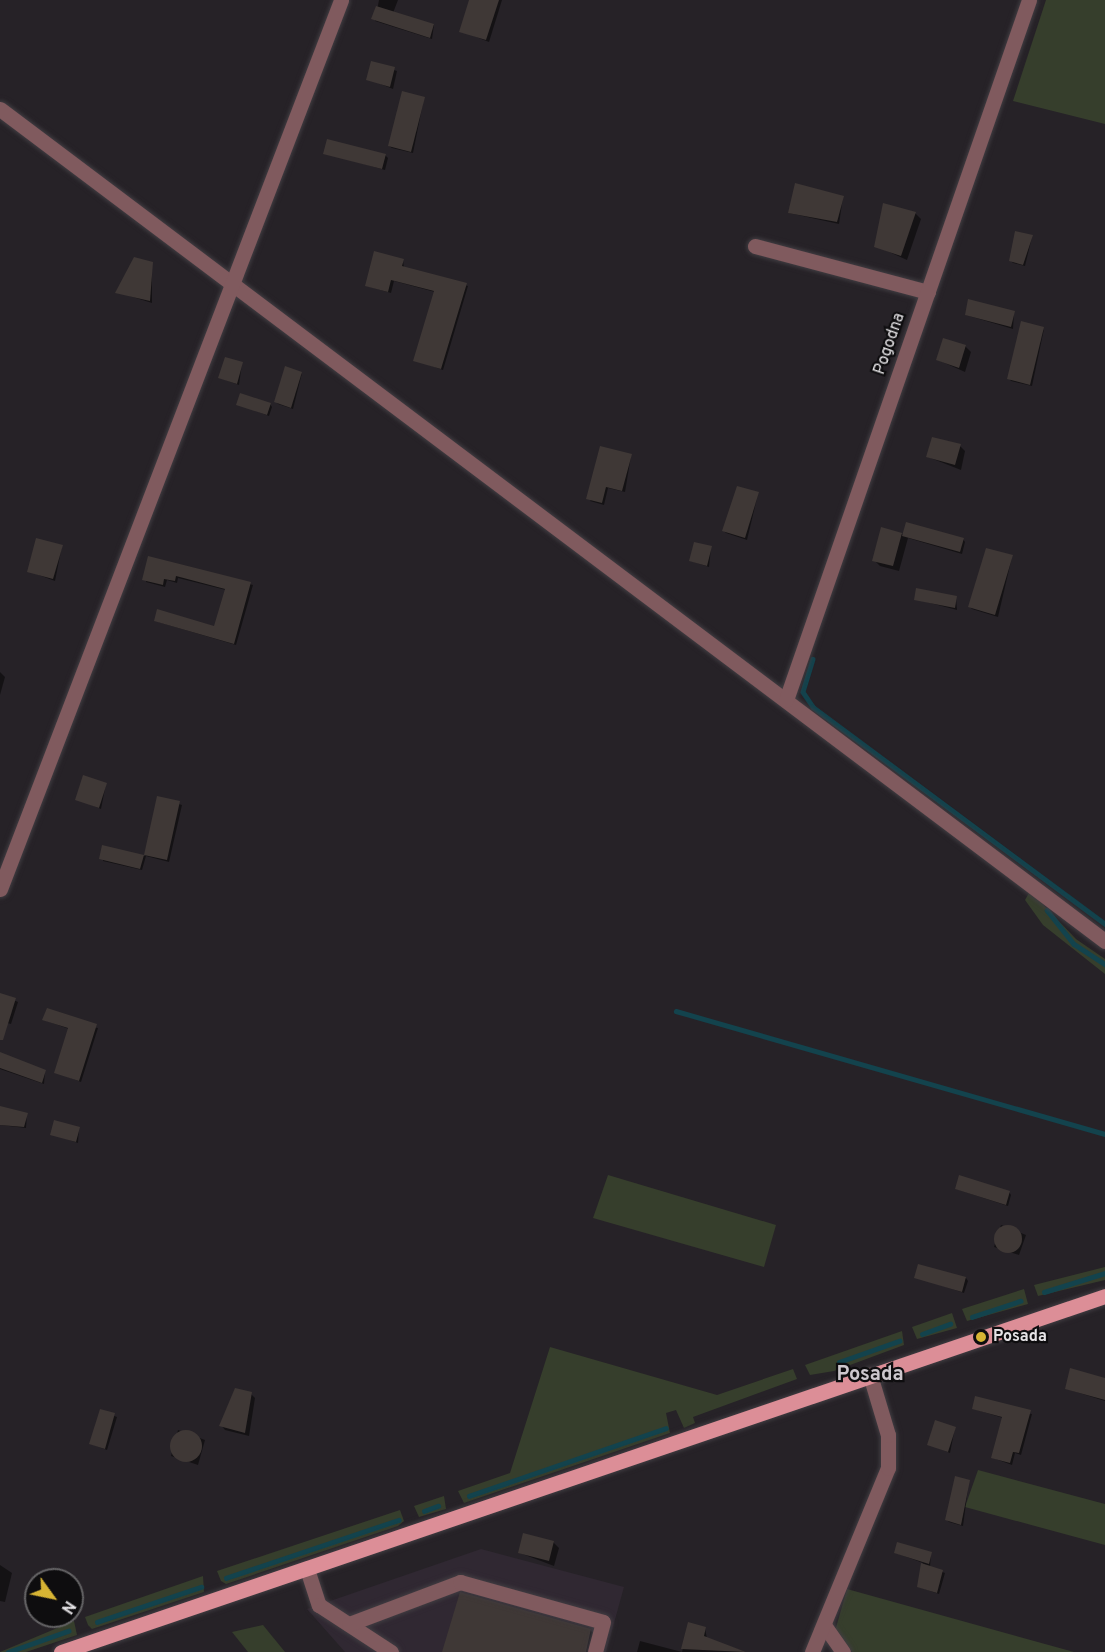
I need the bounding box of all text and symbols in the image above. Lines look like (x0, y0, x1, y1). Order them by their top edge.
street label: Pogodna (871, 311, 909, 377)
place label: Posada (993, 1327, 1047, 1347)
marker: Posada (974, 1330, 988, 1344)
district label: Posada (836, 1363, 904, 1387)
north arrow (24, 1568, 84, 1628)
text: N (56, 1596, 79, 1617)

